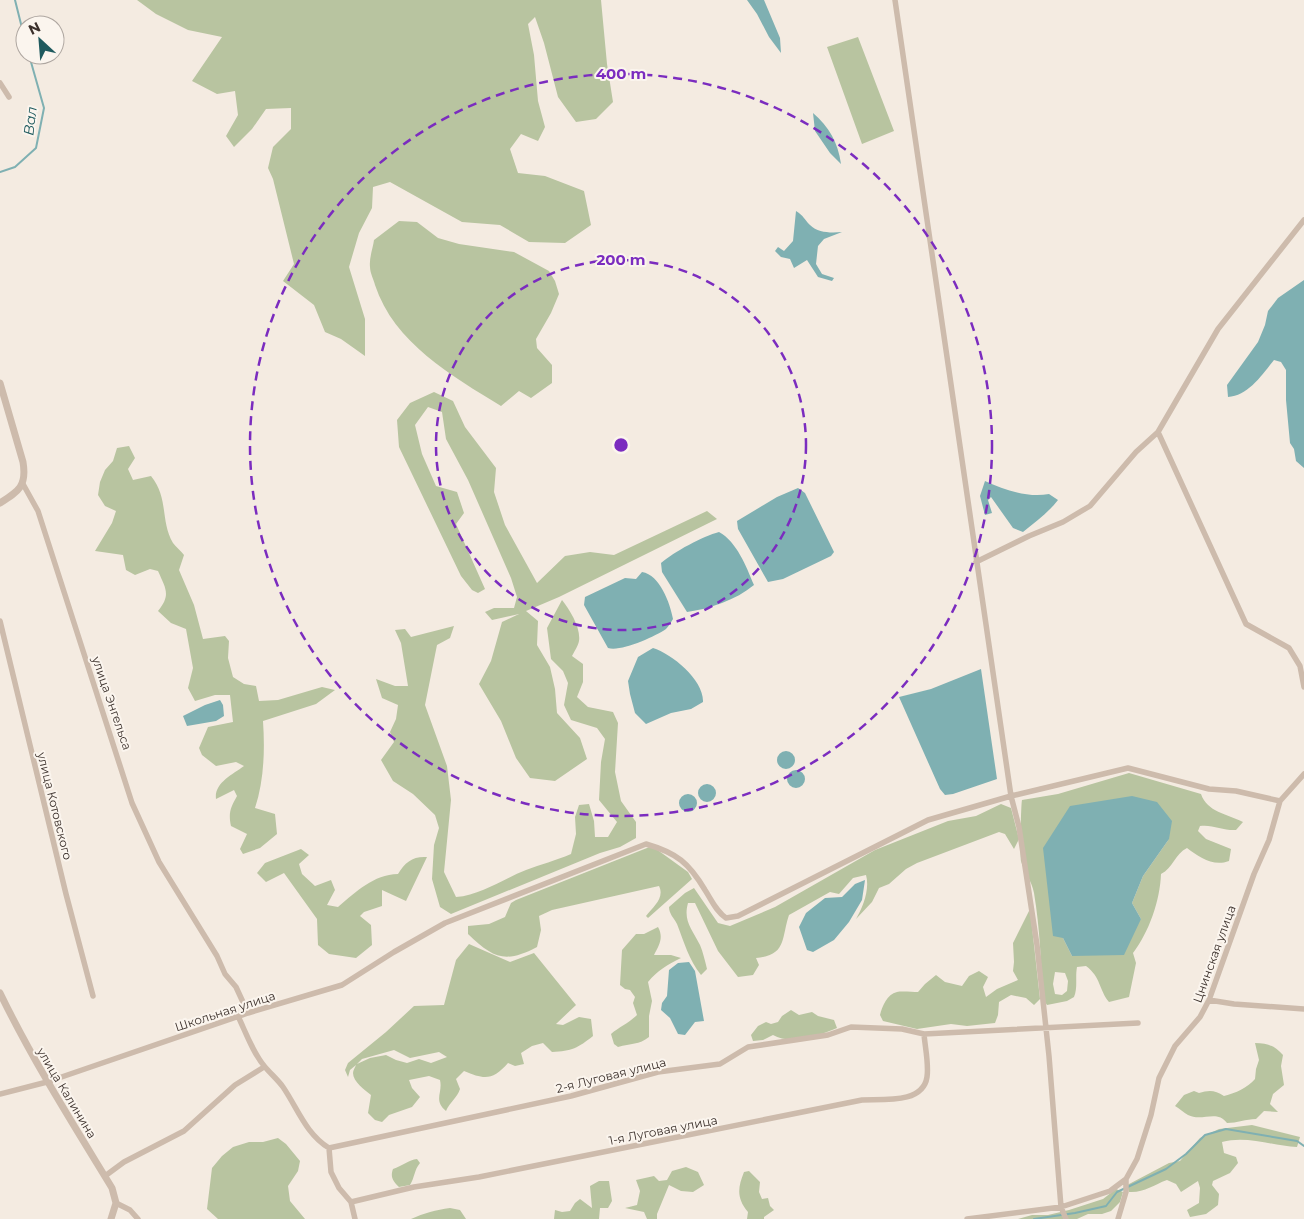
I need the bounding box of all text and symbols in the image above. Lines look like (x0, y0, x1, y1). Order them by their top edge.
north arrow (15, 15, 65, 65)
text: N (25, 18, 43, 39)
text: 400 m (596, 64, 646, 83)
water label: Вал (19, 105, 41, 137)
text: 200 m (596, 250, 646, 269)
centre of rings (612, 436, 630, 454)
street label: улица Энгельса (89, 653, 135, 752)
street label: улица Котовского (34, 750, 76, 862)
street label: Цнинская улица (1189, 903, 1239, 1005)
street label: Школьная улица (173, 988, 277, 1034)
street label: улица Калинина (33, 1044, 100, 1141)
street label: 2-я Луговая улица (554, 1054, 668, 1096)
street label: 1-я Луговая улица (607, 1112, 719, 1148)

